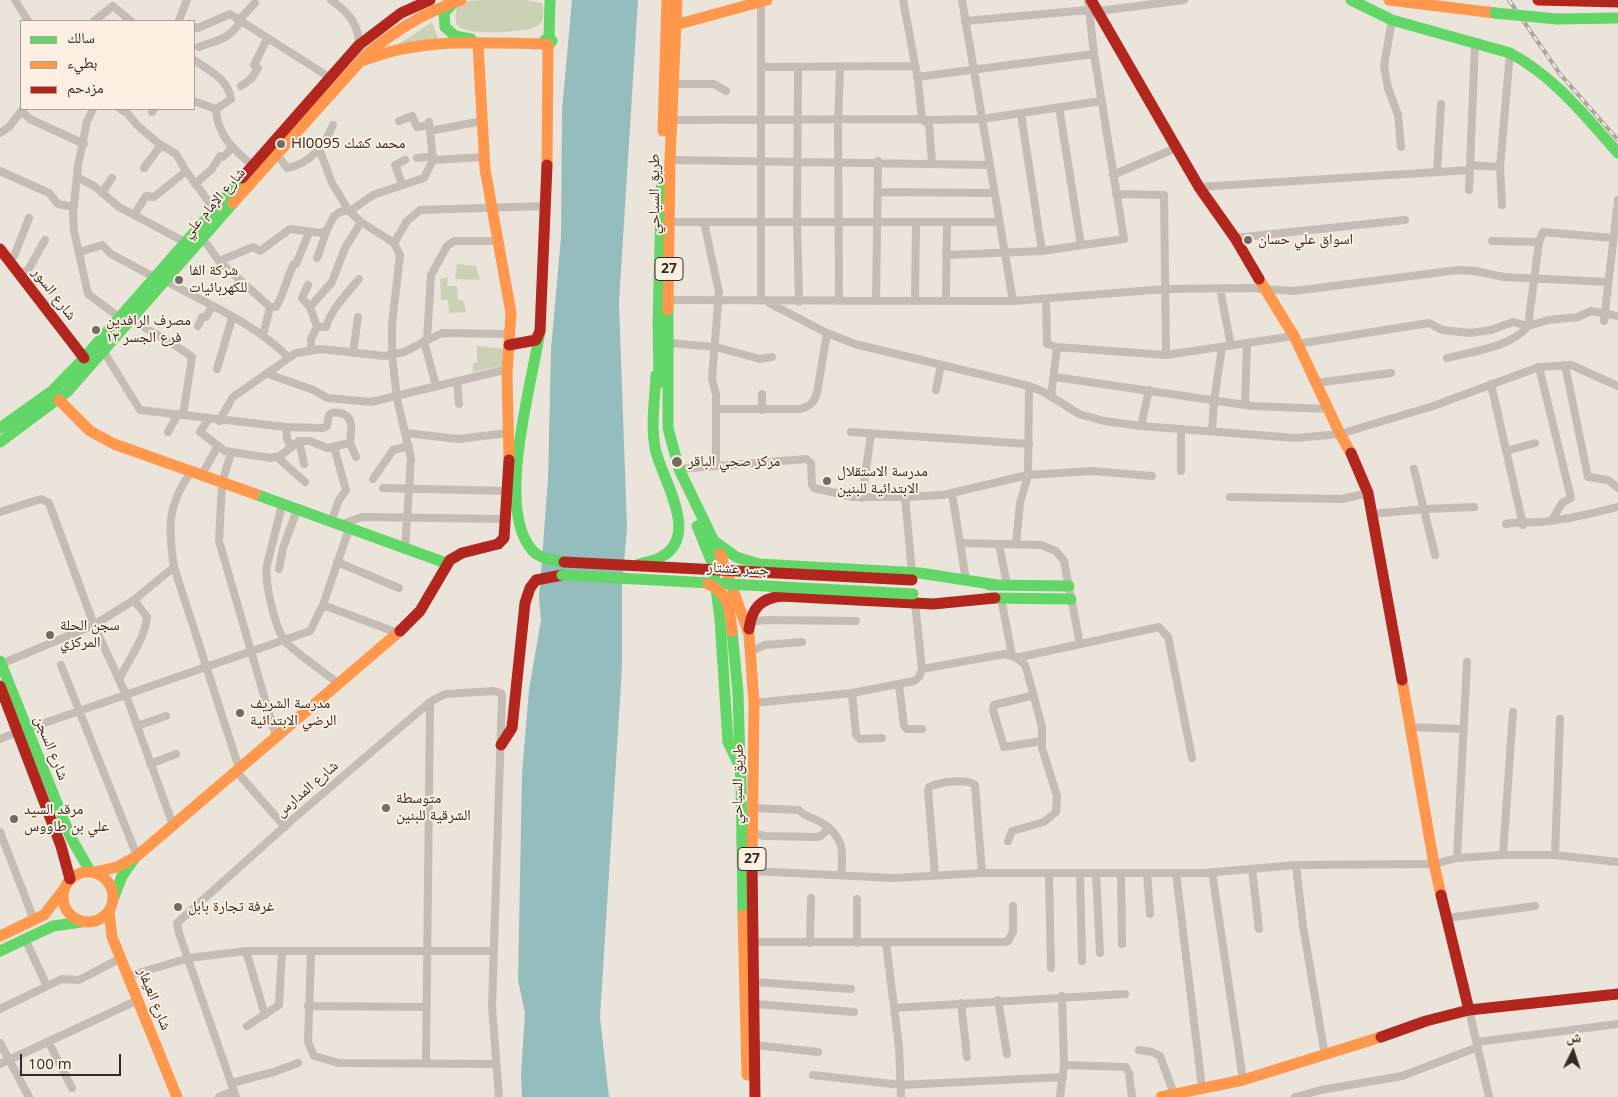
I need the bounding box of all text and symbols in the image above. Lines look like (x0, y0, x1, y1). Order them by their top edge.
legend (20, 20, 195, 110)
text: سالك (67, 27, 95, 47)
text: بطيء (67, 52, 97, 72)
text: مزدحم (67, 77, 104, 97)
place label: Hl0095 محمد كشك (291, 135, 405, 153)
marker: Hl0095 محمد كشك (275, 138, 287, 150)
street label: طريق السياحي (646, 154, 664, 234)
street label: شارع الإمام علي (179, 164, 249, 242)
place label: اسواق علي حسان (1258, 231, 1353, 249)
marker: اسواق علي حسان (1242, 234, 1254, 246)
road number: 27 (655, 258, 683, 280)
place label: شركة الفا للكهربائيات (189, 262, 247, 297)
street label: شارع السور (28, 264, 80, 324)
marker: شركة الفا للكهربائيات (173, 274, 185, 286)
place label: مصرف الرافدين فرع الجسر ١٣ (106, 312, 191, 347)
marker: مصرف الرافدين فرع الجسر ١٣ (90, 324, 102, 336)
place label: مركز صحي الباقر (688, 453, 780, 471)
marker: مركز صحي الباقر (670, 455, 684, 469)
place label: مدرسة الاستقلال الابتدائية للبنين (837, 463, 928, 498)
marker: مدرسة الاستقلال الابتدائية للبنين (821, 475, 833, 487)
street label: جسر عشتار (707, 558, 769, 580)
place label: سجن الحلة المركزي (60, 617, 120, 652)
marker: سجن الحلة المركزي (44, 629, 56, 641)
place label: مدرسة الشريف الرضي الابتدائية (250, 695, 337, 730)
marker: مدرسة الشريف الرضي الابتدائية (234, 707, 246, 719)
street label: شارع السجن (30, 713, 72, 783)
street label: طريق السياحي (728, 744, 748, 824)
street label: شارع المدارس (272, 757, 342, 821)
place label: متوسطة الشرقية للبنين (396, 790, 471, 825)
place label: مرقد السيد علي بن طاووس (24, 801, 109, 836)
marker: متوسطة الشرقية للبنين (380, 802, 392, 814)
marker: مرقد السيد علي بن طاووس (8, 813, 20, 825)
road number: 27 (738, 848, 766, 871)
place label: غرفة تجارة بابل (188, 898, 274, 916)
marker: غرفة تجارة بابل (172, 901, 184, 913)
street label: شارع العيفار (133, 965, 175, 1033)
north arrow (1548, 1027, 1598, 1077)
text: ش (1566, 1027, 1582, 1047)
scale bar (22, 1044, 124, 1076)
text: 100 m (28, 1053, 72, 1073)

